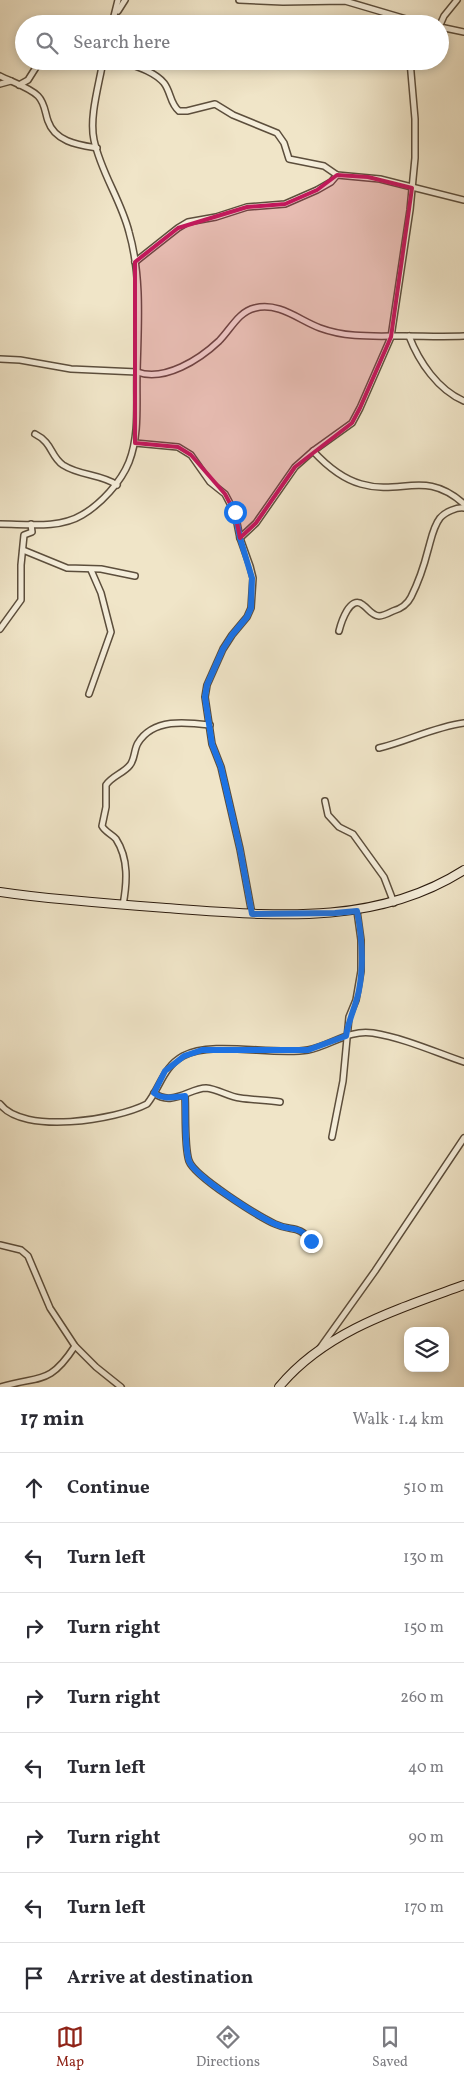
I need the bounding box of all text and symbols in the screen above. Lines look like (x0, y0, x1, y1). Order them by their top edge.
search box (15, 15, 449, 70)
icon: search (33, 29, 61, 57)
text: Search here (73, 30, 170, 56)
route start (224, 501, 247, 524)
route end (300, 1230, 323, 1253)
map controls (404, 1327, 449, 1372)
button: layers (404, 1327, 449, 1372)
text: 17 min (20, 1405, 84, 1434)
text: Walk · 1.4 km (352, 1409, 444, 1431)
icon: ahead (20, 1474, 48, 1502)
text: Continue (67, 1475, 150, 1501)
text: 510 m (403, 1477, 444, 1499)
icon: left (20, 1544, 48, 1572)
text: Turn left (67, 1545, 146, 1571)
text: 130 m (403, 1547, 444, 1569)
icon: right (20, 1614, 48, 1642)
text: Turn right (67, 1615, 160, 1641)
text: 150 m (403, 1617, 444, 1639)
icon: right (20, 1684, 48, 1712)
text: Turn right (67, 1685, 160, 1711)
text: 260 m (400, 1687, 444, 1709)
icon: left (20, 1754, 48, 1782)
text: Turn left (67, 1755, 146, 1781)
text: 40 m (408, 1757, 444, 1779)
icon: right (20, 1824, 48, 1852)
text: Turn right (67, 1825, 160, 1851)
text: 90 m (408, 1827, 444, 1849)
icon: left (20, 1894, 48, 1922)
text: Turn left (67, 1895, 146, 1921)
text: 170 m (404, 1897, 444, 1919)
icon: arrive (20, 1964, 48, 1992)
text: Arrive at destination (67, 1965, 253, 1991)
tab: Map (56, 2023, 84, 2072)
tab: Directions (196, 2023, 260, 2072)
tab: Saved (372, 2023, 408, 2072)

